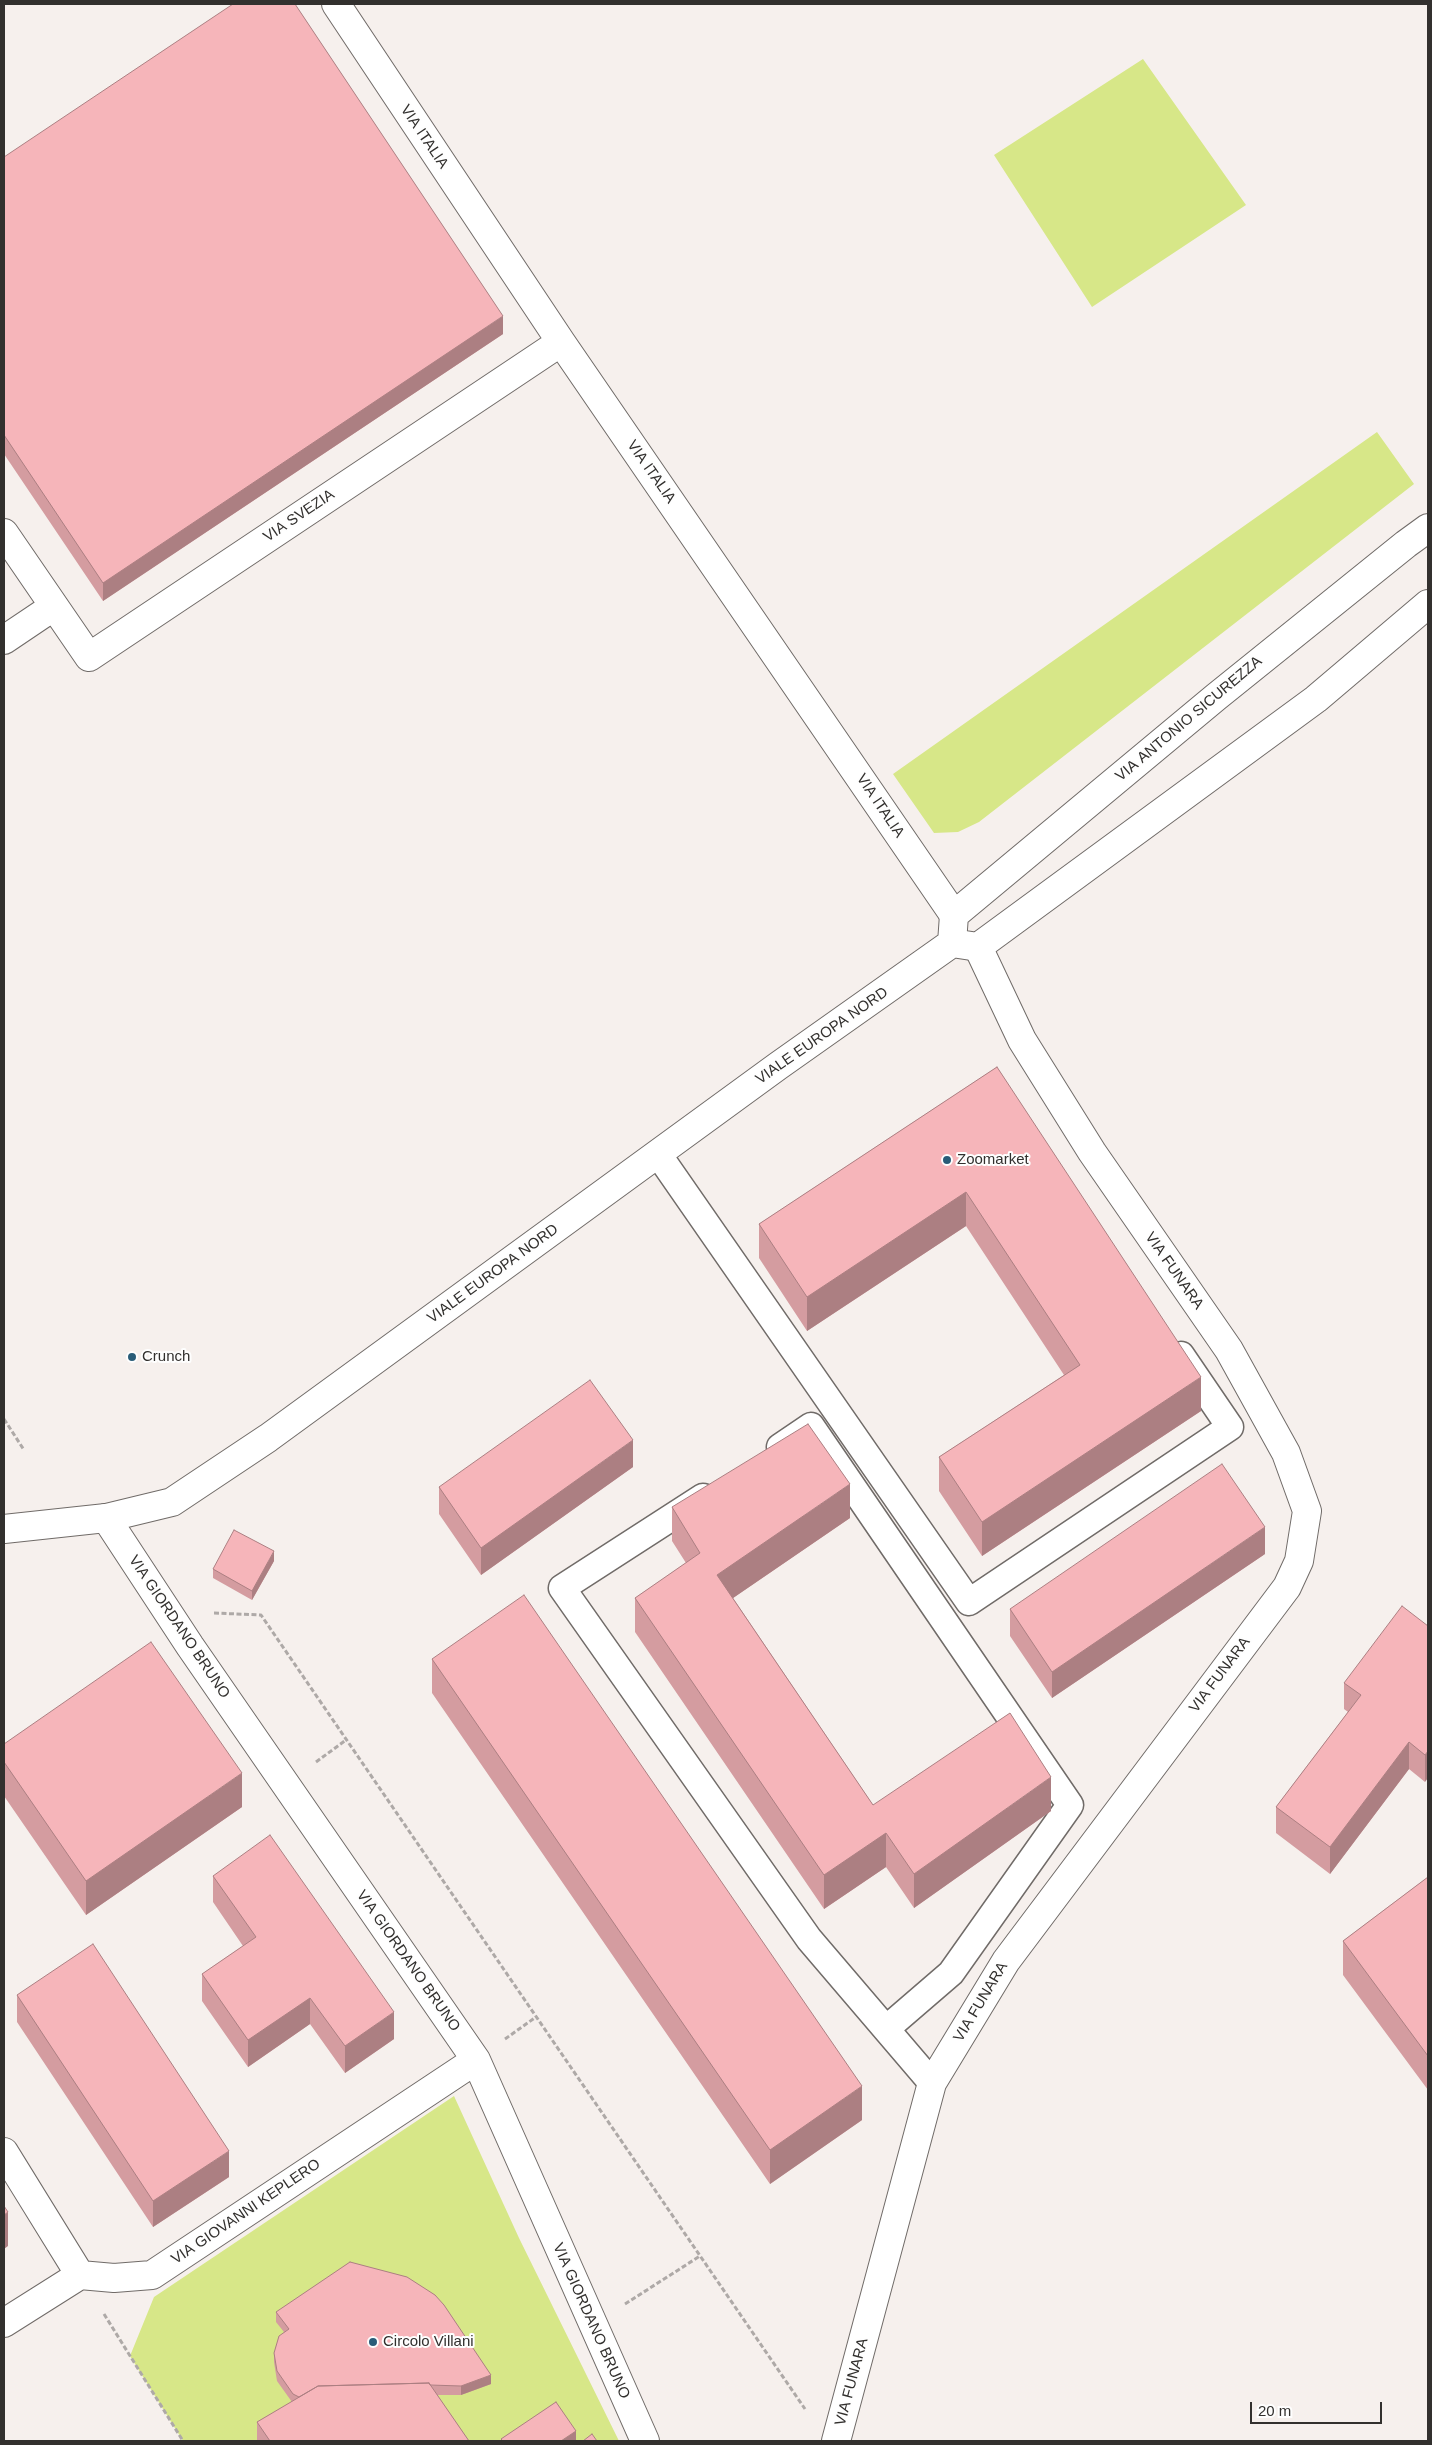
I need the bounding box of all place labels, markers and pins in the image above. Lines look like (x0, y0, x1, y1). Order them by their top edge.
place label: Zoomarket (957, 1151, 1029, 1169)
marker: Zoomarket (941, 1154, 953, 1166)
place label: Crunch (142, 1348, 190, 1366)
marker: Crunch (126, 1351, 138, 1363)
place label: Circolo Villani (383, 2333, 474, 2351)
marker: Circolo Villani (367, 2336, 379, 2348)

